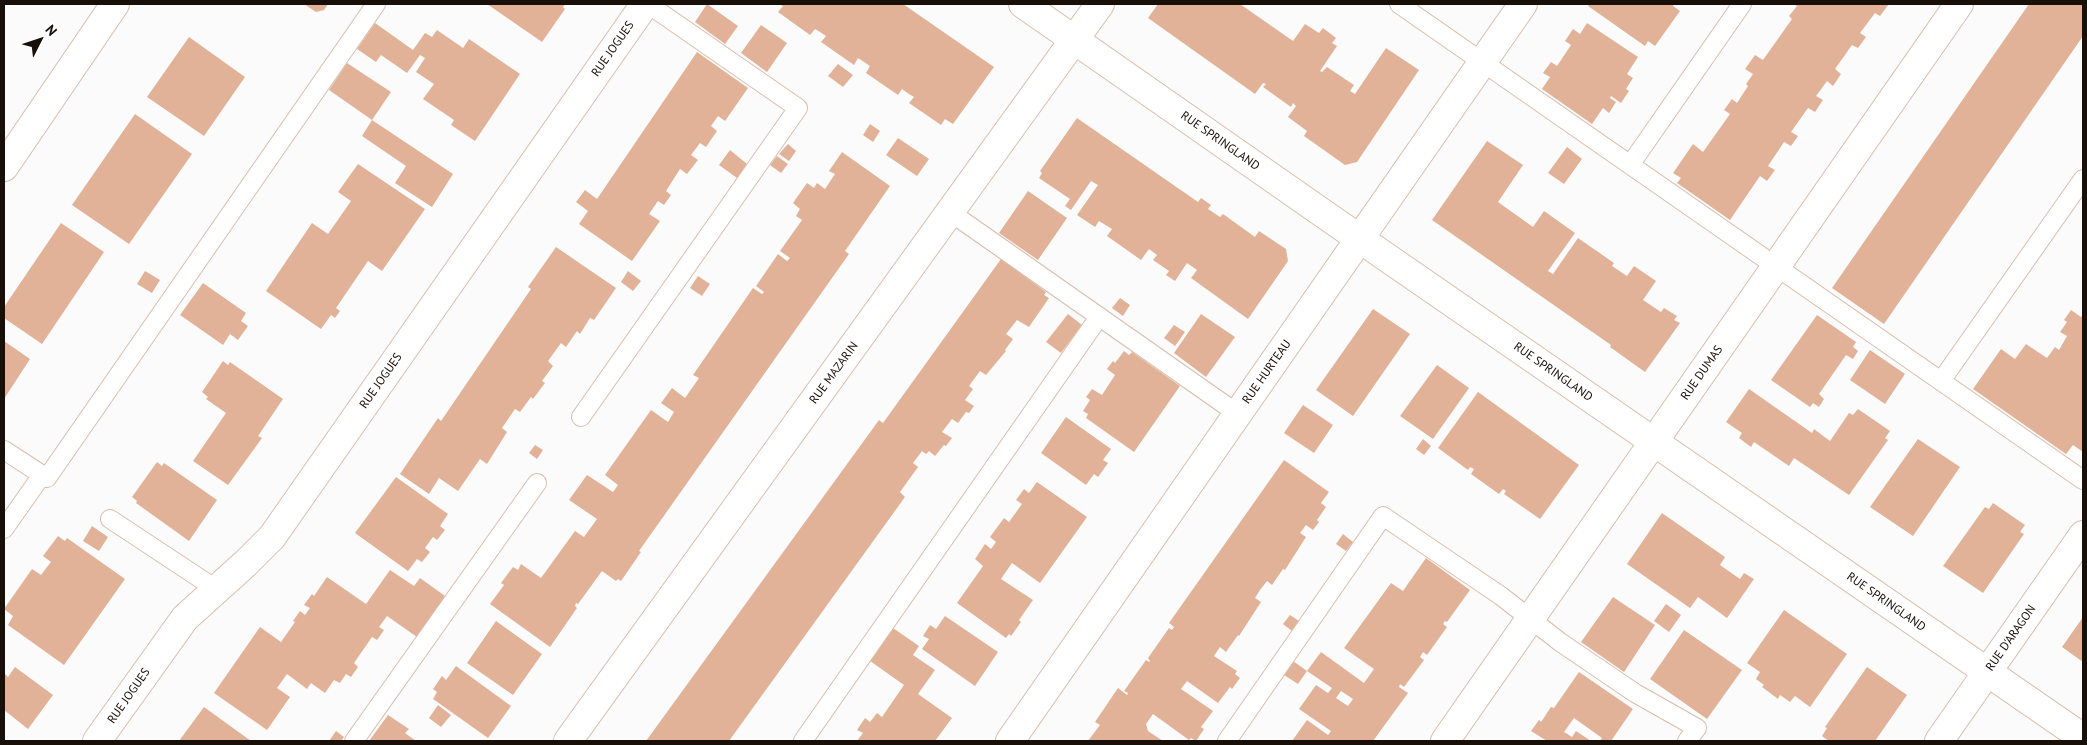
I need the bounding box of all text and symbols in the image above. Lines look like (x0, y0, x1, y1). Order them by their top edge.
north arrow (15, 15, 65, 65)
street label: RUE JOGUES (589, 19, 637, 79)
text: N (42, 21, 61, 40)
street label: RUE SPRINGLAND (1178, 108, 1262, 174)
street label: RUE HURTEAU (1240, 337, 1294, 407)
street label: RUE MAZARIN (807, 339, 861, 407)
street label: RUE SPRINGLAND (1511, 339, 1595, 405)
street label: RUE DUMAS (1678, 343, 1726, 403)
street label: RUE JOGUES (357, 351, 405, 411)
street label: RUE SPRINGLAND (1844, 569, 1928, 635)
street label: RUE D'ARAGON (1983, 602, 2039, 674)
street label: RUE JOGUES (105, 666, 153, 726)

